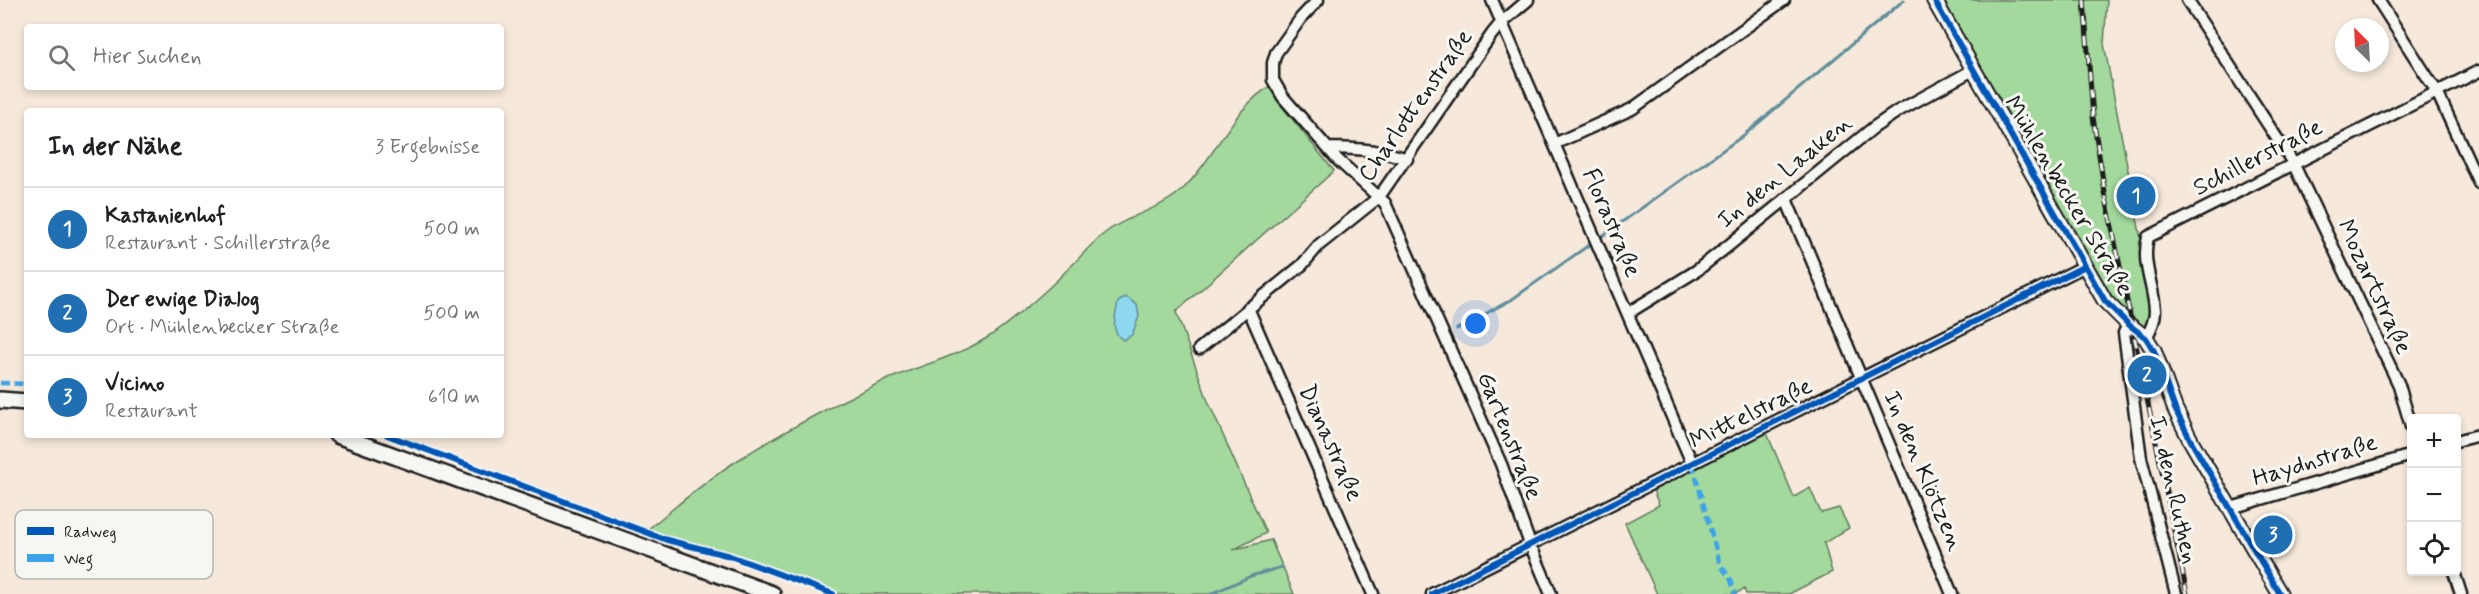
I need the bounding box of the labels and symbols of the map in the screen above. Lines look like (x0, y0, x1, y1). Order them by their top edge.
north arrow (2335, 18, 2389, 72)
street label: Charlottenstraße (1352, 23, 1480, 189)
street label: Mühlenbecker Straße (1996, 91, 2140, 302)
street label: In den Laaken (1711, 108, 1859, 236)
street label: Schillerstraße (2188, 112, 2328, 204)
street label: Florastraße (1574, 164, 1648, 282)
pin: 1 (2116, 174, 2156, 218)
street label: Mozartstraße (2329, 215, 2419, 360)
your location (1461, 309, 1490, 338)
pin: 2 (2128, 352, 2166, 398)
street label: Gartenstraße (1469, 367, 1549, 505)
street label: Mittelstraße (1684, 371, 1818, 457)
street label: Dianastraße (1290, 380, 1370, 506)
street label: In den Klötzen (1875, 386, 1971, 556)
street label: In den Ruthen (2141, 413, 2205, 567)
street label: Haydnstraße (2249, 427, 2381, 495)
legend (15, 510, 213, 579)
pin: 3 (2254, 512, 2292, 558)
text: Radweg (64, 522, 116, 543)
text: Weg (64, 549, 93, 571)

